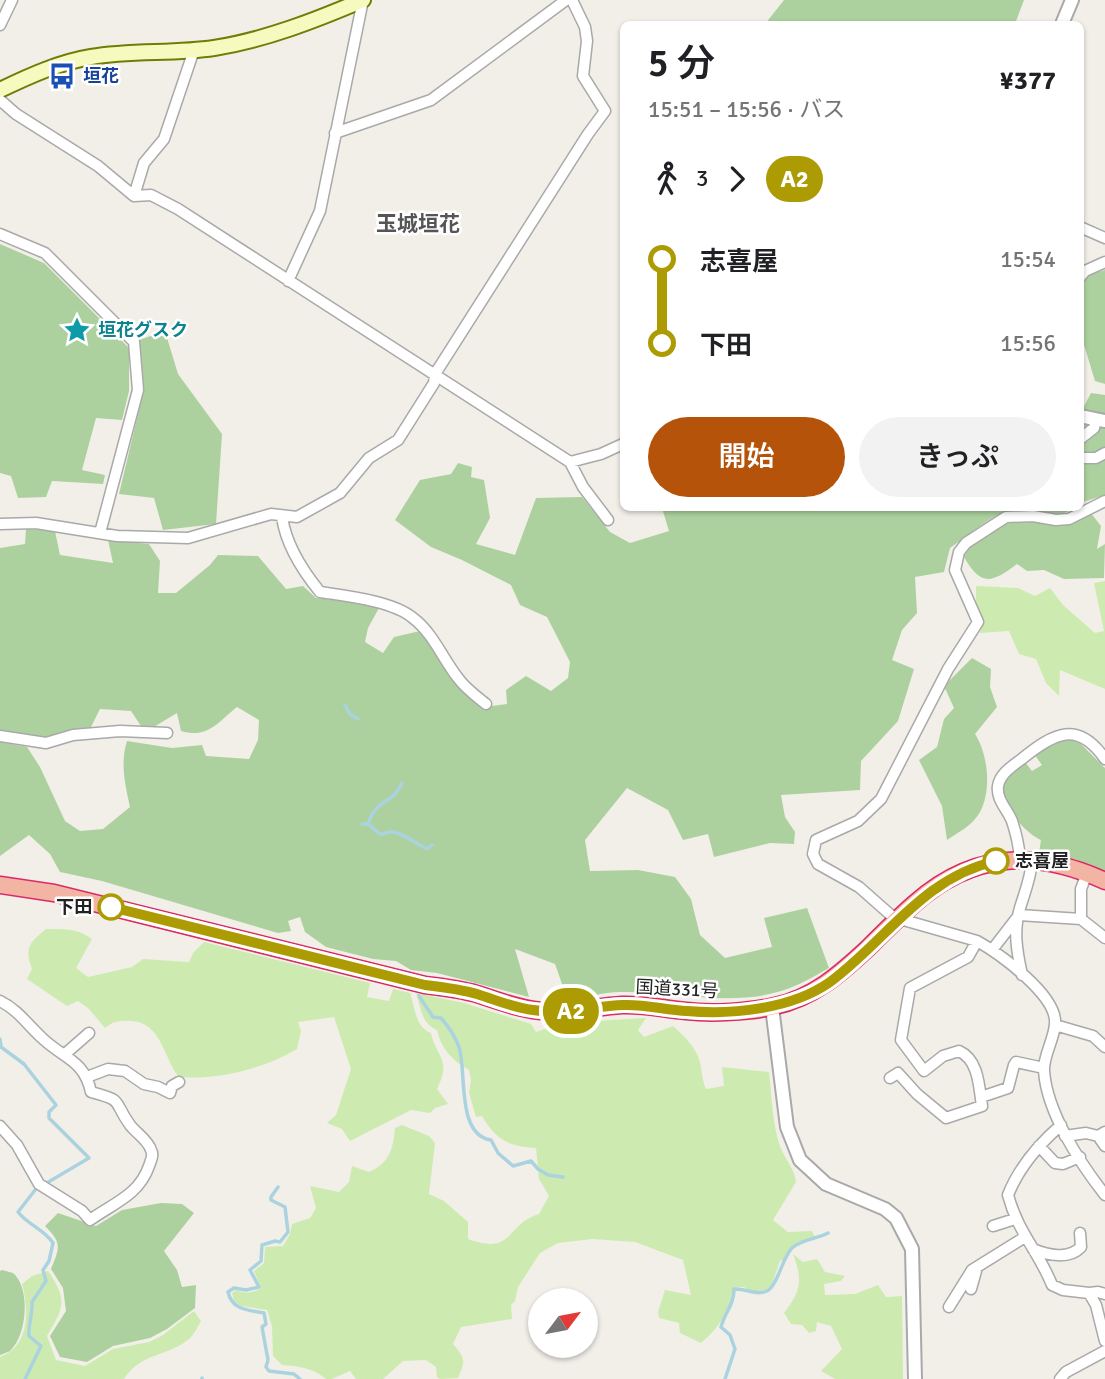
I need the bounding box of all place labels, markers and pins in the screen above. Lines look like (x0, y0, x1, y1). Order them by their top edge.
bus stop icon: 垣花 (47, 61, 77, 91)
place label: 垣花 (83, 65, 119, 87)
place icon: 垣花グスク (62, 315, 92, 345)
place label: 垣花グスク (98, 319, 188, 341)
marker: 志喜屋 (983, 848, 1009, 874)
place label: 志喜屋 (1015, 850, 1069, 872)
marker: 下田 (98, 894, 124, 920)
place label: 下田 (56, 896, 92, 918)

